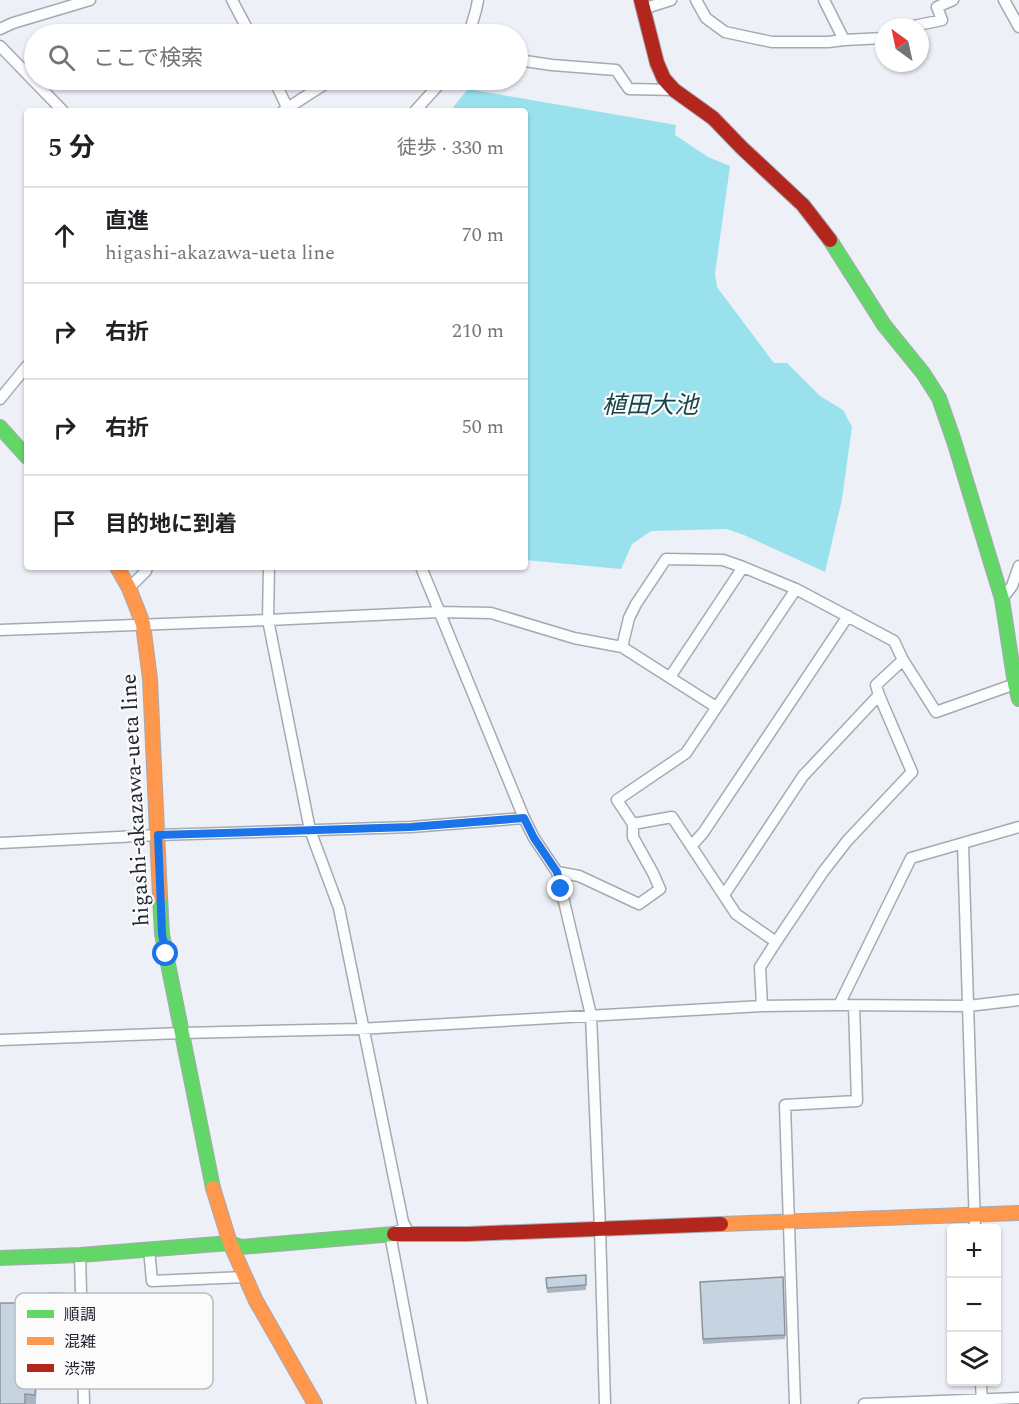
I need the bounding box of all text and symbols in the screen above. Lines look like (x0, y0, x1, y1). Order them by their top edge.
north arrow (875, 18, 929, 72)
search box (24, 24, 528, 90)
icon: search (45, 41, 78, 74)
text: ここで検索 (93, 42, 203, 75)
text: 5 分 (48, 128, 95, 168)
text: 徒歩 · 330 m (397, 133, 504, 163)
text: 直進 (105, 205, 149, 238)
icon: ahead (48, 219, 81, 252)
text: 70 m (462, 220, 504, 250)
text: higashi-akazawa-ueta line (105, 238, 335, 268)
icon: right (48, 315, 81, 348)
text: 右折 (105, 316, 149, 349)
text: 210 m (452, 316, 504, 346)
water label: 植田大池 (602, 388, 700, 424)
icon: right (48, 411, 81, 444)
text: 右折 (105, 412, 149, 445)
text: 50 m (462, 412, 504, 442)
icon: arrive (48, 507, 81, 540)
text: 目的地に到着 (105, 508, 237, 541)
street label: higashi-akazawa-ueta line (112, 673, 159, 927)
route end (547, 875, 573, 901)
route start (152, 940, 178, 966)
map controls (947, 1224, 1001, 1386)
button: + (947, 1224, 1001, 1278)
button: − (947, 1278, 1001, 1332)
legend (15, 1293, 213, 1389)
text: 順調 (64, 1303, 96, 1327)
text: 混雑 (64, 1330, 96, 1354)
button: layers (947, 1332, 1001, 1386)
text: 渋滞 (64, 1357, 96, 1381)

